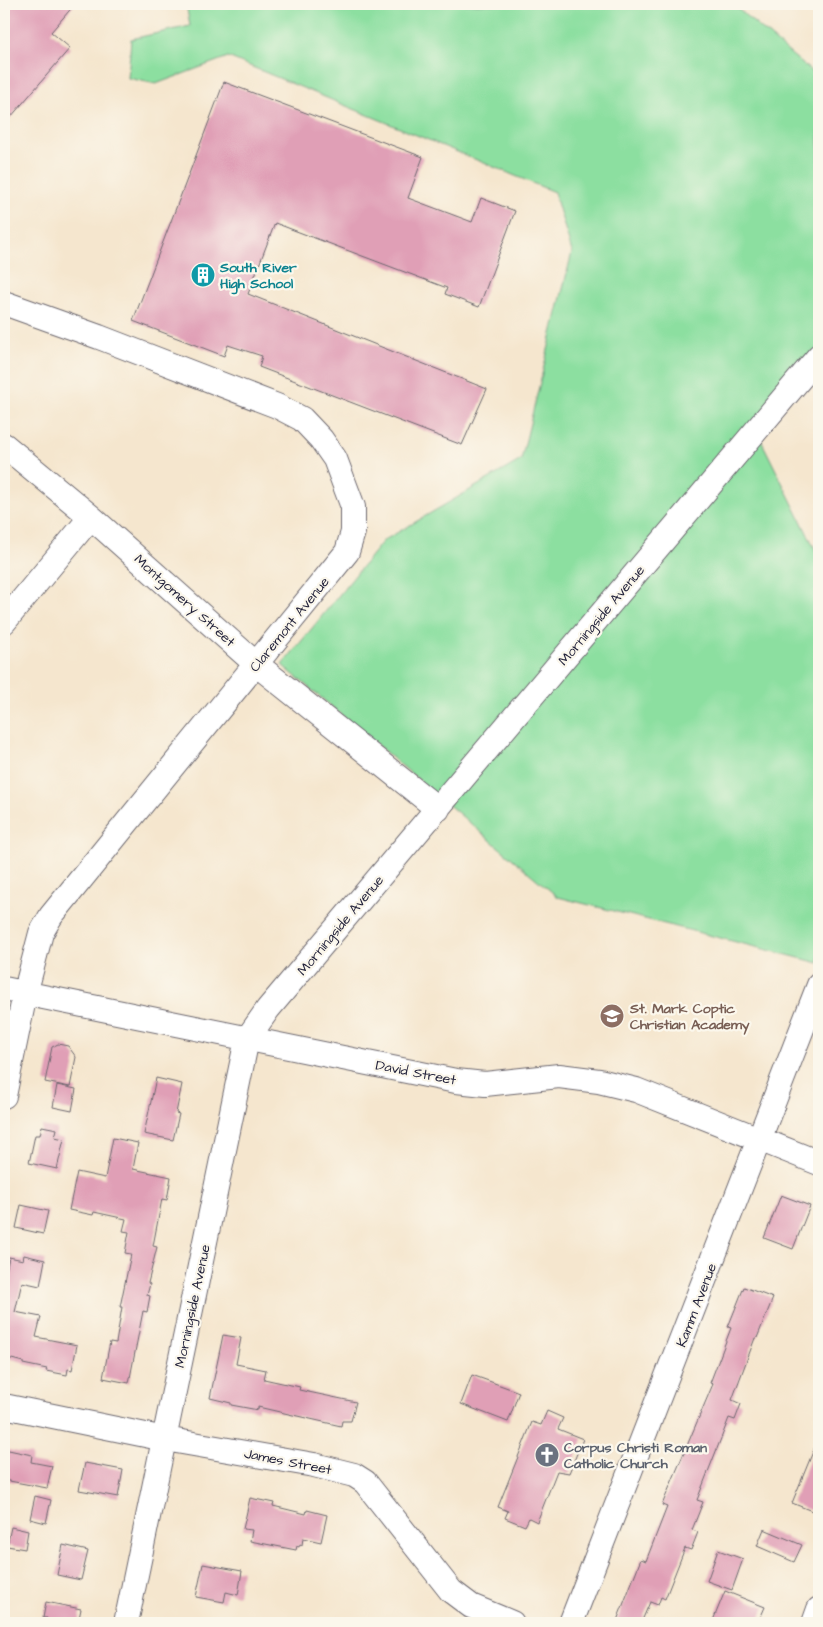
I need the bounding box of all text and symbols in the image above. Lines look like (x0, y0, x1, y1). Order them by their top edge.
place label: South River High School (219, 258, 297, 295)
building icon: South River High School (190, 262, 216, 288)
street label: Montgomery Street (129, 550, 240, 652)
street label: Morningside Avenue (554, 561, 650, 670)
street label: Claremont Avenue (245, 573, 335, 676)
street label: Morningside Avenue (293, 871, 389, 980)
place label: St. Mark Coptic Christian Academy (629, 999, 750, 1035)
school or university icon: St. Mark Coptic Christian Academy (599, 1003, 625, 1029)
street label: David Street (374, 1055, 458, 1091)
street label: Morningside Avenue (170, 1242, 216, 1370)
street label: Kamm Avenue (672, 1260, 722, 1350)
place label: Corpus Christi Roman Catholic Church (564, 1438, 707, 1474)
church icon: Corpus Christi Roman Catholic Church (534, 1442, 560, 1468)
street label: James Street (242, 1444, 334, 1480)

